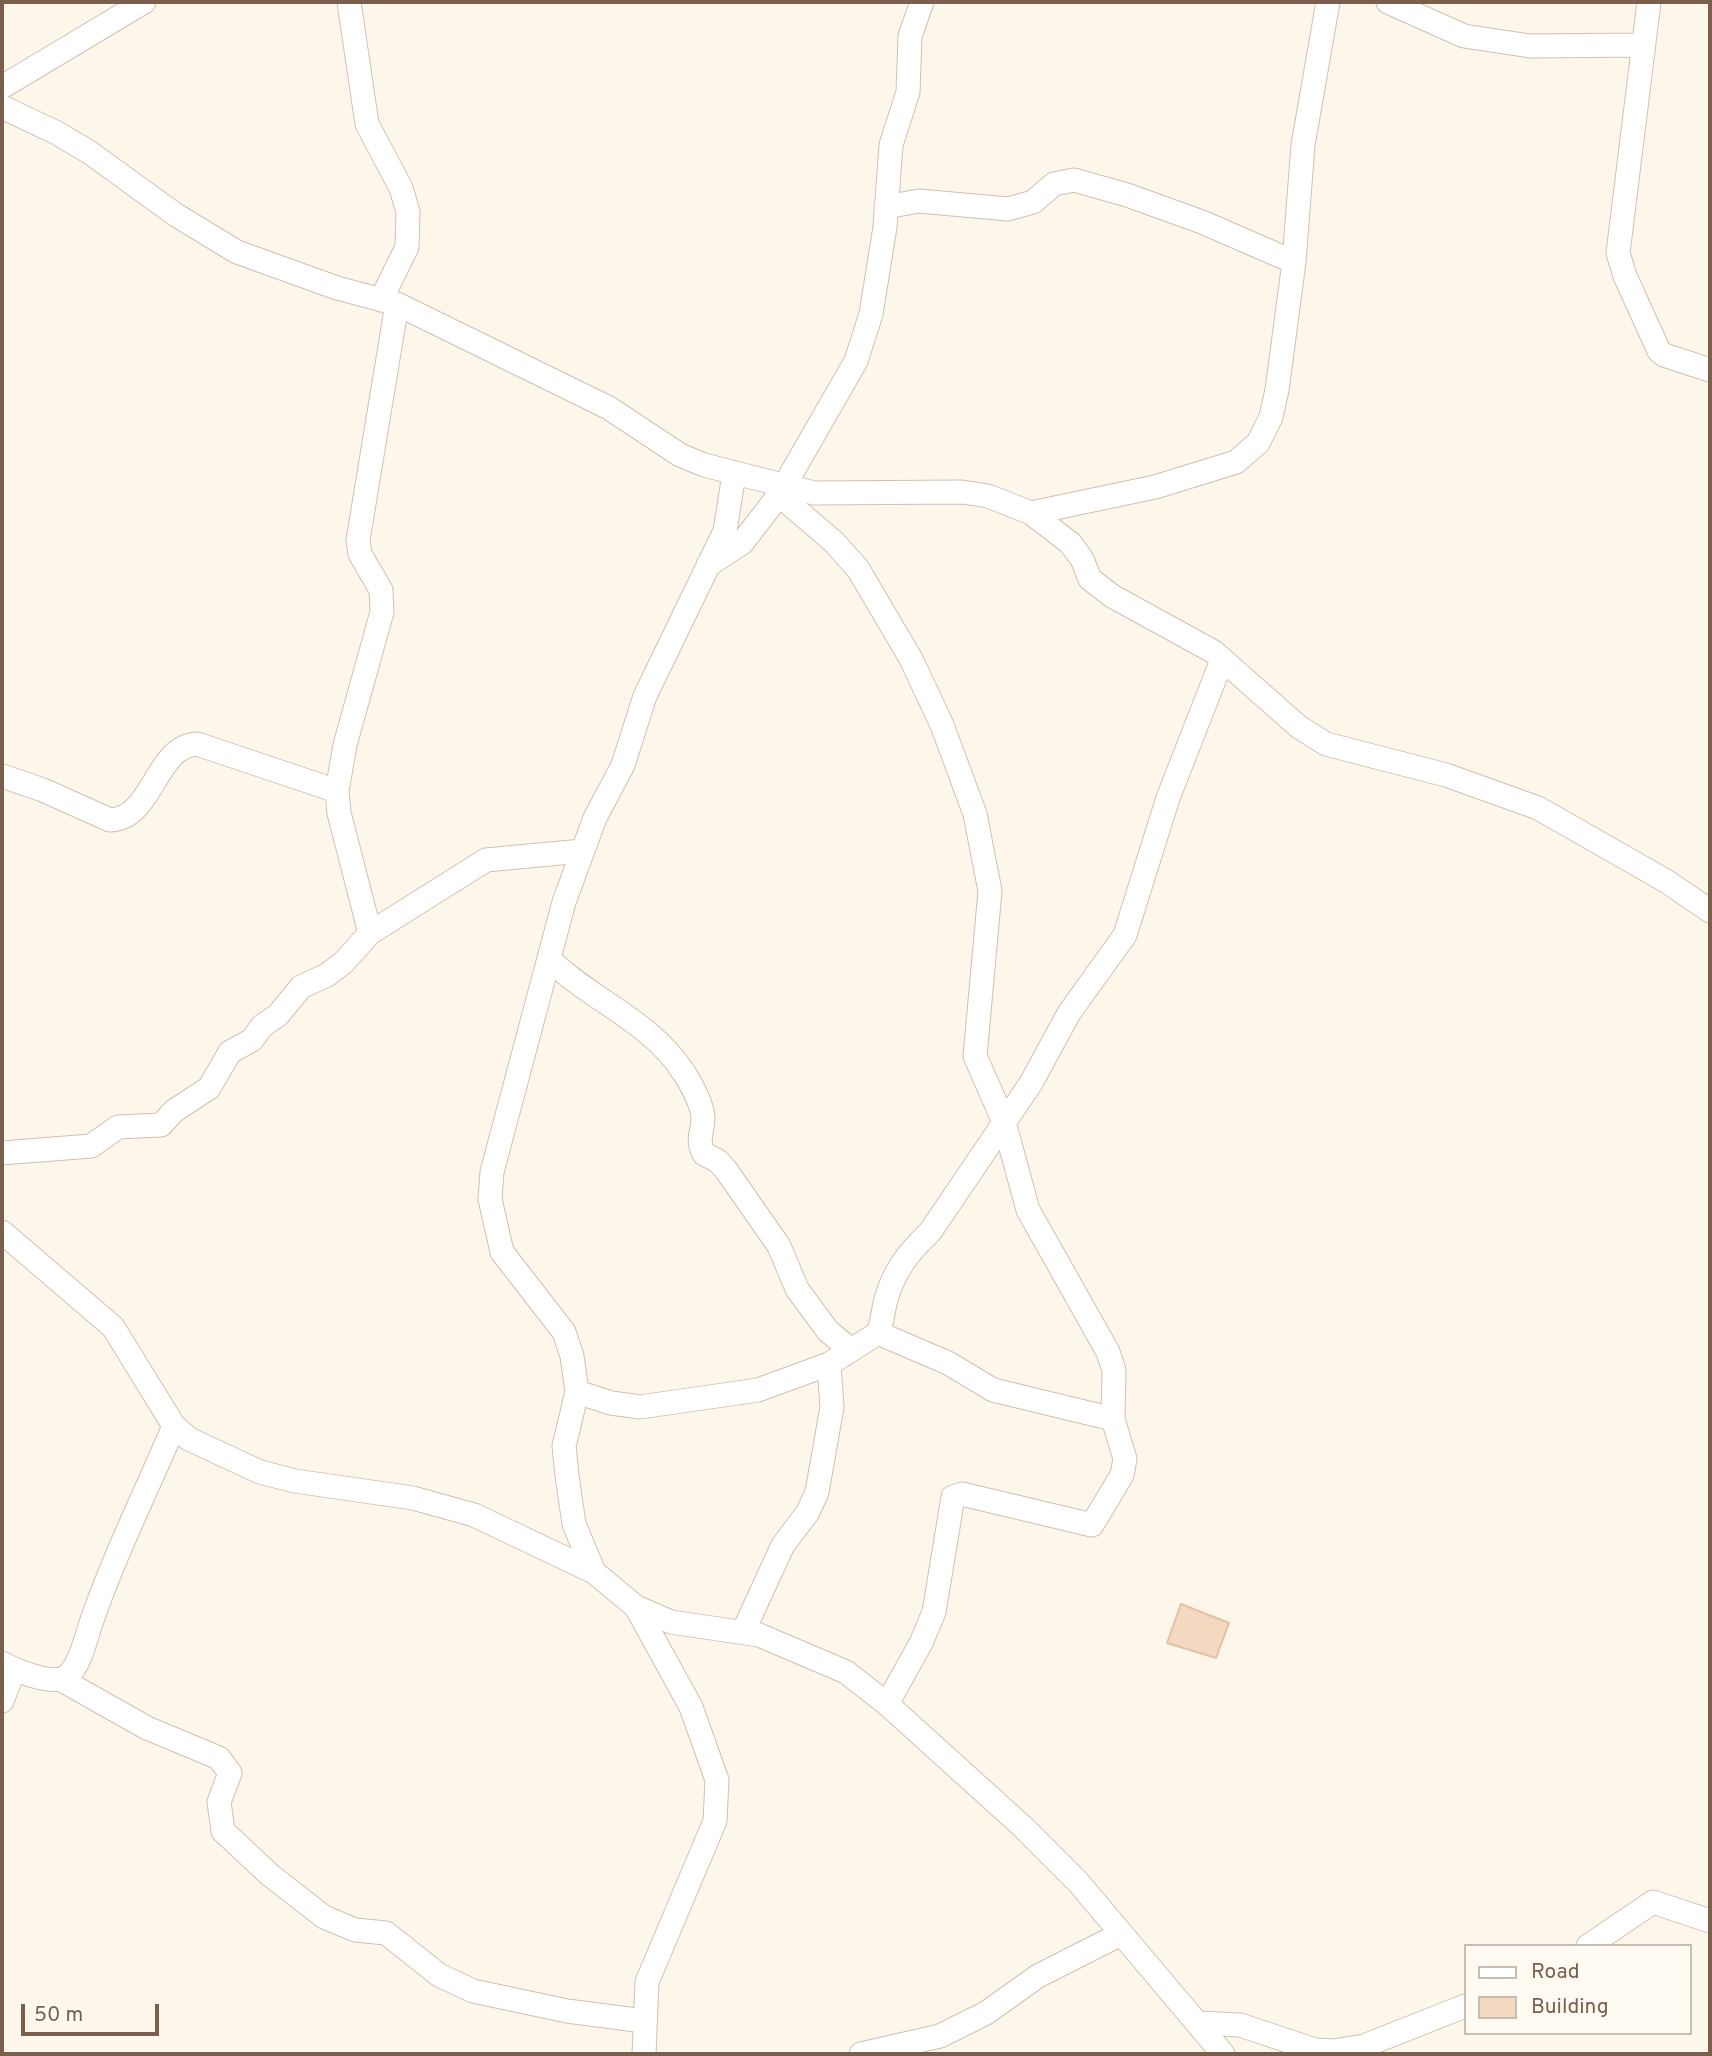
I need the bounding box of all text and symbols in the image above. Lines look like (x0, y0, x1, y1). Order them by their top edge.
legend (1464, 1944, 1691, 2035)
text: Road (1531, 1959, 1580, 1986)
scale bar (24, 1990, 163, 2034)
text: Building (1531, 1994, 1609, 2021)
text: 50 m (34, 2002, 83, 2029)

